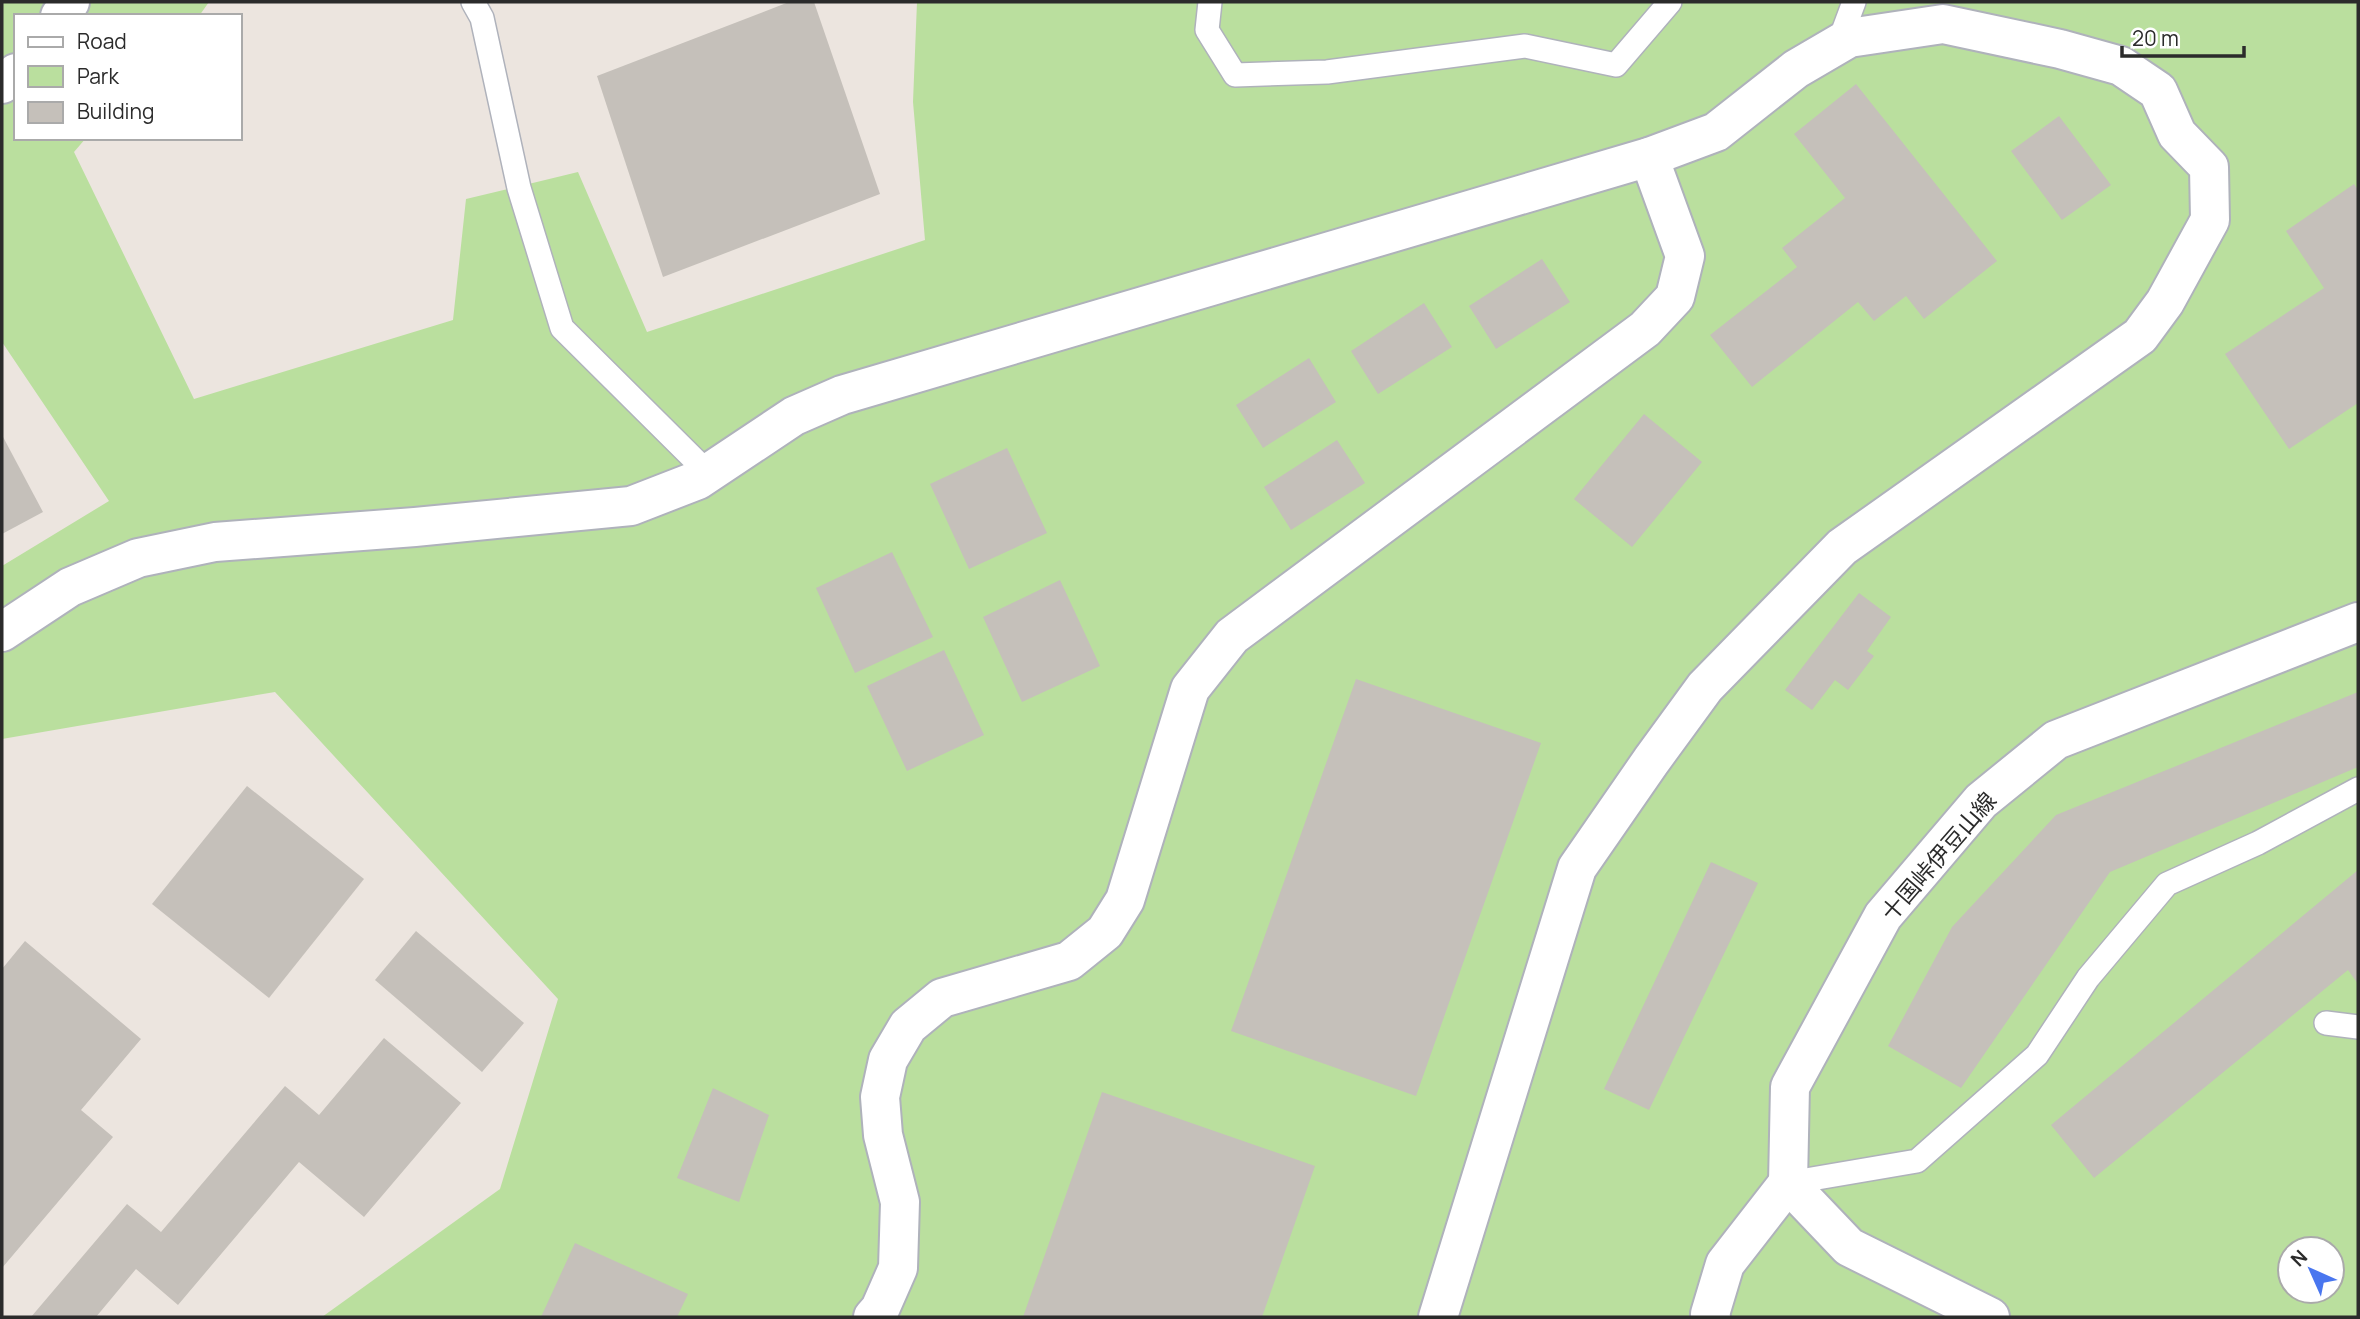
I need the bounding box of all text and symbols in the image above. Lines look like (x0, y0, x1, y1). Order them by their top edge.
legend (14, 14, 242, 140)
scale bar (2122, 14, 2244, 58)
text: 20 m (2132, 24, 2179, 52)
text: Road (77, 27, 127, 55)
text: Park (77, 62, 119, 90)
text: Building (77, 97, 154, 125)
street label: 十国峠伊豆山線 (1873, 785, 2003, 927)
north arrow (2276, 1235, 2346, 1305)
text: N (2285, 1244, 2313, 1272)

